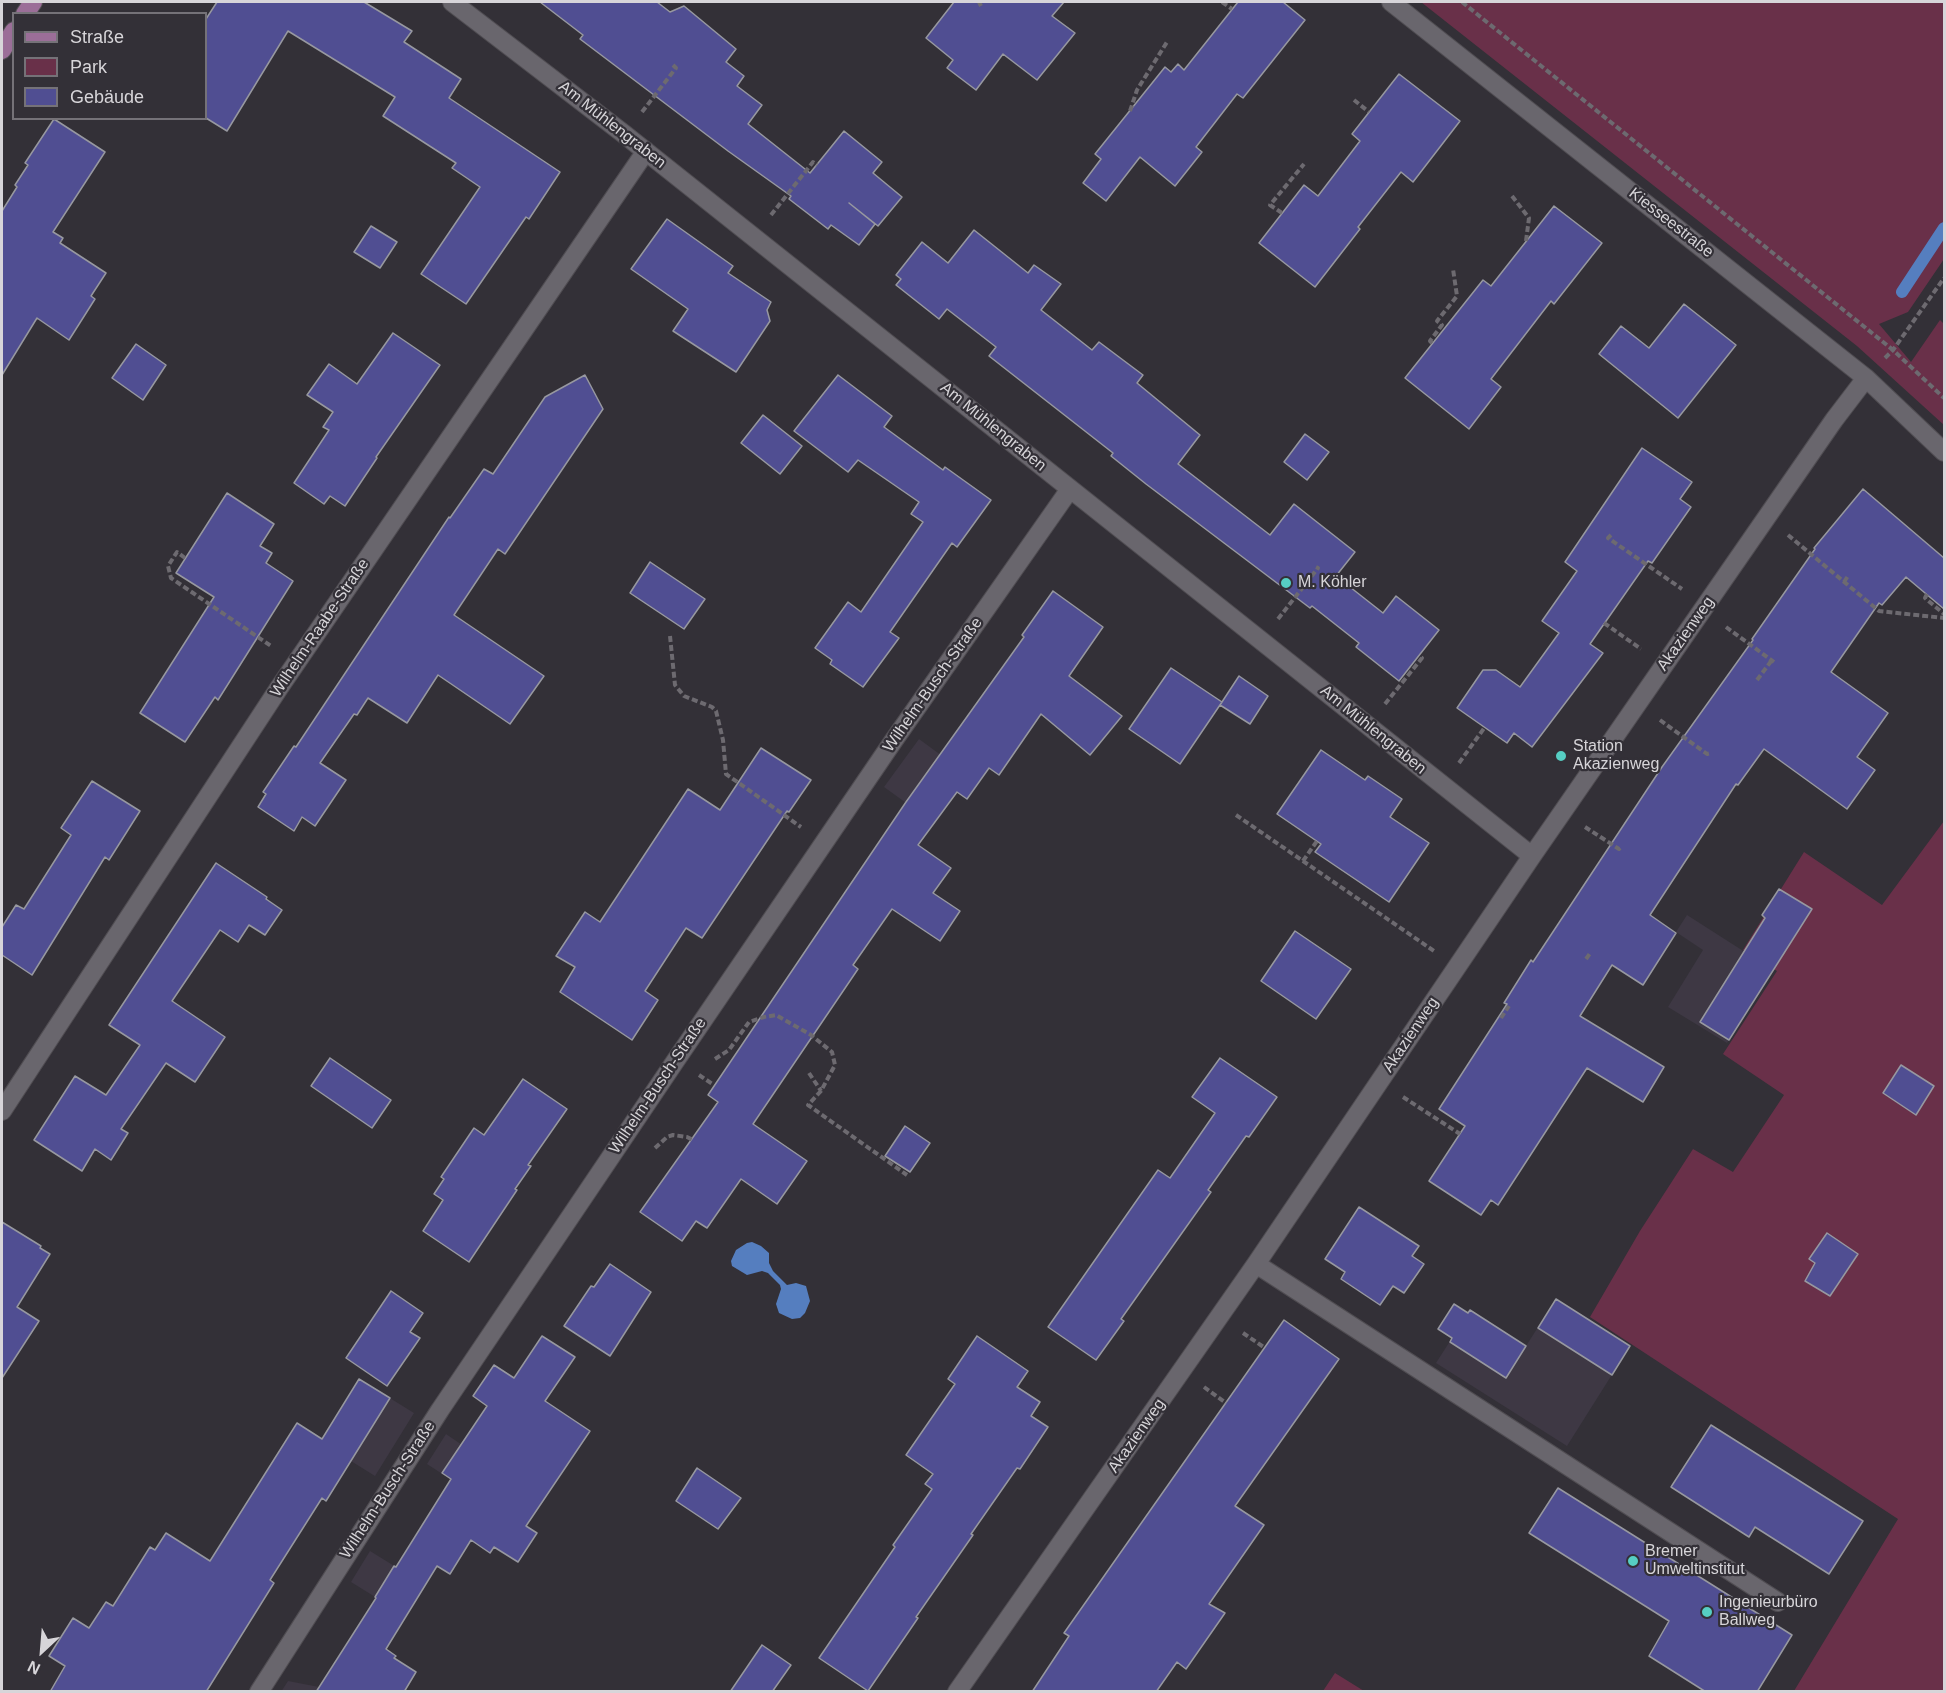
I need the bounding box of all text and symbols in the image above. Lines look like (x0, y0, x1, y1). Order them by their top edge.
legend (12, 12, 207, 120)
text: Straße (70, 27, 124, 47)
text: Park (70, 57, 107, 77)
street label: Am Mühlengraben (555, 77, 669, 173)
text: Gebäude (70, 87, 144, 107)
street label: Kiesseestraße (1625, 184, 1717, 262)
street label: Am Mühlengraben (936, 378, 1050, 476)
street label: Wilhelm-Raabe-Straße (267, 555, 373, 701)
place label: M. Köhler (1298, 573, 1366, 593)
marker: M. Köhler (1279, 576, 1293, 590)
street label: Akazienweg (1653, 593, 1719, 675)
street label: Wilhelm-Busch-Straße (879, 614, 987, 756)
street label: Am Mühlengraben (1316, 681, 1430, 779)
place label: Station Akazienweg (1573, 737, 1659, 775)
marker: Station Akazienweg (1554, 749, 1568, 763)
street label: Akazienweg (1379, 994, 1443, 1076)
street label: Wilhelm-Busch-Straße (605, 1014, 711, 1158)
street label: Akazienweg (1104, 1395, 1170, 1477)
street label: Wilhelm-Busch-Straße (336, 1418, 440, 1562)
place label: Bremer Umweltinstitut (1645, 1542, 1745, 1580)
marker: Bremer Umweltinstitut (1626, 1554, 1640, 1568)
place label: Ingenieurbüro Ballweg (1719, 1593, 1818, 1631)
marker: Ingenieurbüro Ballweg (1700, 1605, 1714, 1619)
north arrow (12, 1621, 72, 1681)
text: N (25, 1657, 43, 1678)

